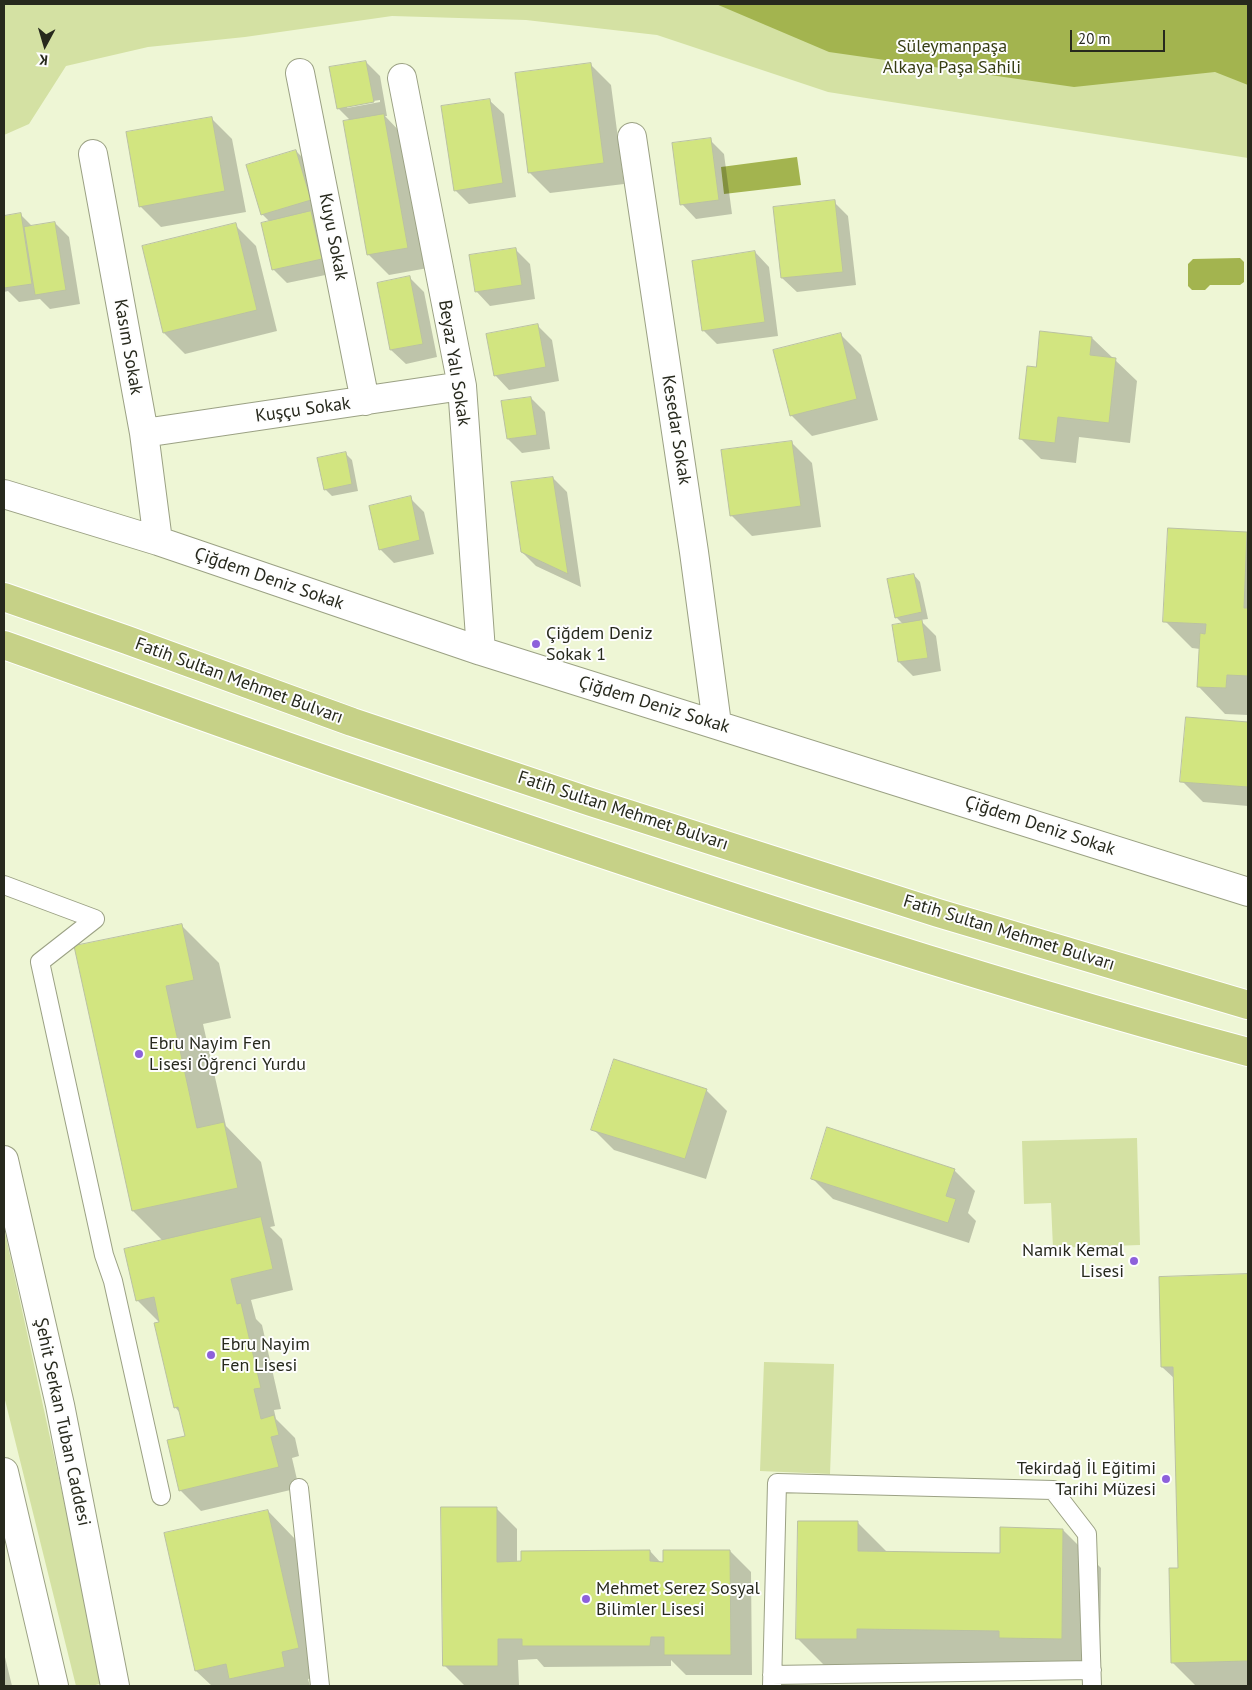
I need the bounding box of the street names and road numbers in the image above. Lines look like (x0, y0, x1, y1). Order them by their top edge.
street label: Kuyu Sokak (314, 192, 352, 282)
street label: Kasım Sokak (109, 298, 147, 396)
street label: Beyaz Yalı Sokak (433, 298, 475, 428)
street label: Kesedar Sokak (657, 374, 695, 486)
street label: Kuşçu Sokak (254, 393, 352, 427)
street label: Çiğdem Deniz Sokak (191, 543, 347, 615)
street label: Fatih Sultan Mehmet Bulvarı (132, 633, 346, 729)
street label: Çiğdem Deniz Sokak (576, 672, 732, 738)
street label: Fatih Sultan Mehmet Bulvarı (515, 767, 731, 855)
street label: Çiğdem Deniz Sokak (962, 791, 1118, 861)
street label: Fatih Sultan Mehmet Bulvarı (901, 891, 1117, 975)
street label: Şehit Serkan Tuban Caddesi (29, 1316, 95, 1528)

